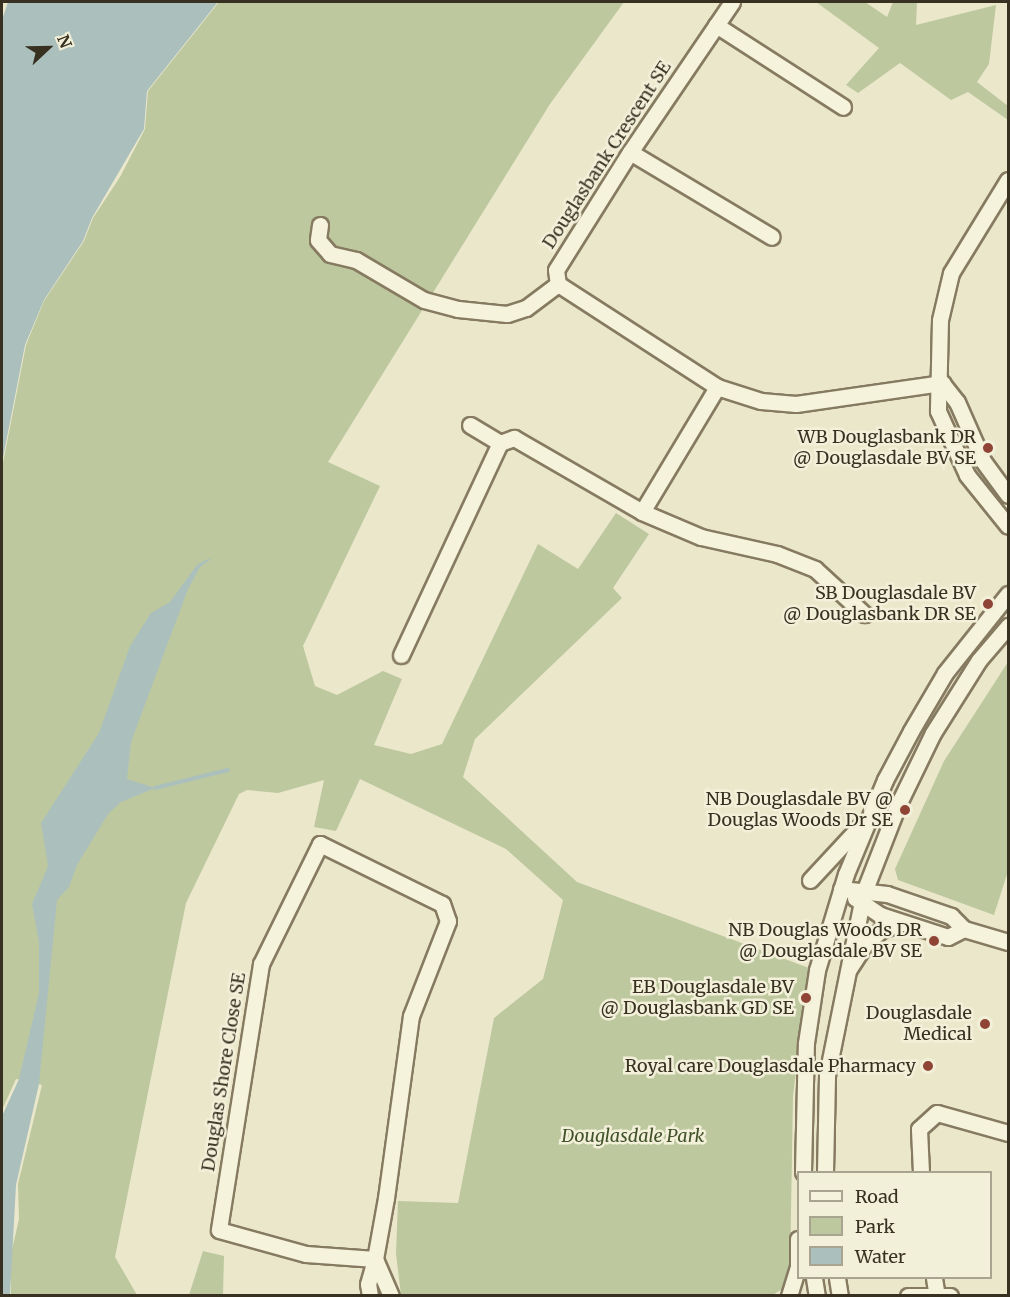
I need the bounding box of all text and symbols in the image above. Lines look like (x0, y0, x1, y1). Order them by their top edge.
north arrow (18, 18, 78, 78)
text: N (53, 32, 76, 51)
street label: Douglasbank Crescent SE (538, 57, 676, 253)
place label: WB Douglasbank DR @ Douglasdale BV SE (793, 427, 976, 470)
marker: WB Douglasbank DR @ Douglasdale BV SE (981, 441, 995, 455)
place label: SB Douglasdale BV @ Douglasbank DR SE (783, 583, 976, 626)
marker: SB Douglasdale BV @ Douglasbank DR SE (981, 597, 995, 611)
place label: NB Douglasdale BV @ Douglas Woods Dr SE (706, 789, 893, 832)
marker: NB Douglasdale BV @ Douglas Woods Dr SE (898, 803, 912, 817)
place label: NB Douglas Woods DR @ Douglasdale BV SE (728, 920, 922, 962)
marker: NB Douglas Woods DR @ Douglasdale BV SE (927, 934, 941, 948)
street label: Douglas Shore Close SE (198, 971, 250, 1173)
place label: EB Douglasdale BV @ Douglasbank GD SE (600, 977, 794, 1020)
marker: EB Douglasdale BV @ Douglasbank GD SE (799, 991, 813, 1005)
place label: Douglasdale Medical (866, 1003, 972, 1046)
marker: Douglasdale Medical (976, 1015, 994, 1033)
place label: Royal care Douglasdale Pharmacy (625, 1055, 916, 1077)
marker: Royal care Douglasdale Pharmacy (921, 1059, 935, 1073)
park label: Douglasdale Park (562, 1125, 704, 1147)
legend (797, 1171, 992, 1279)
text: Road (855, 1185, 899, 1208)
text: Park (855, 1215, 895, 1238)
text: Water (855, 1245, 906, 1268)

